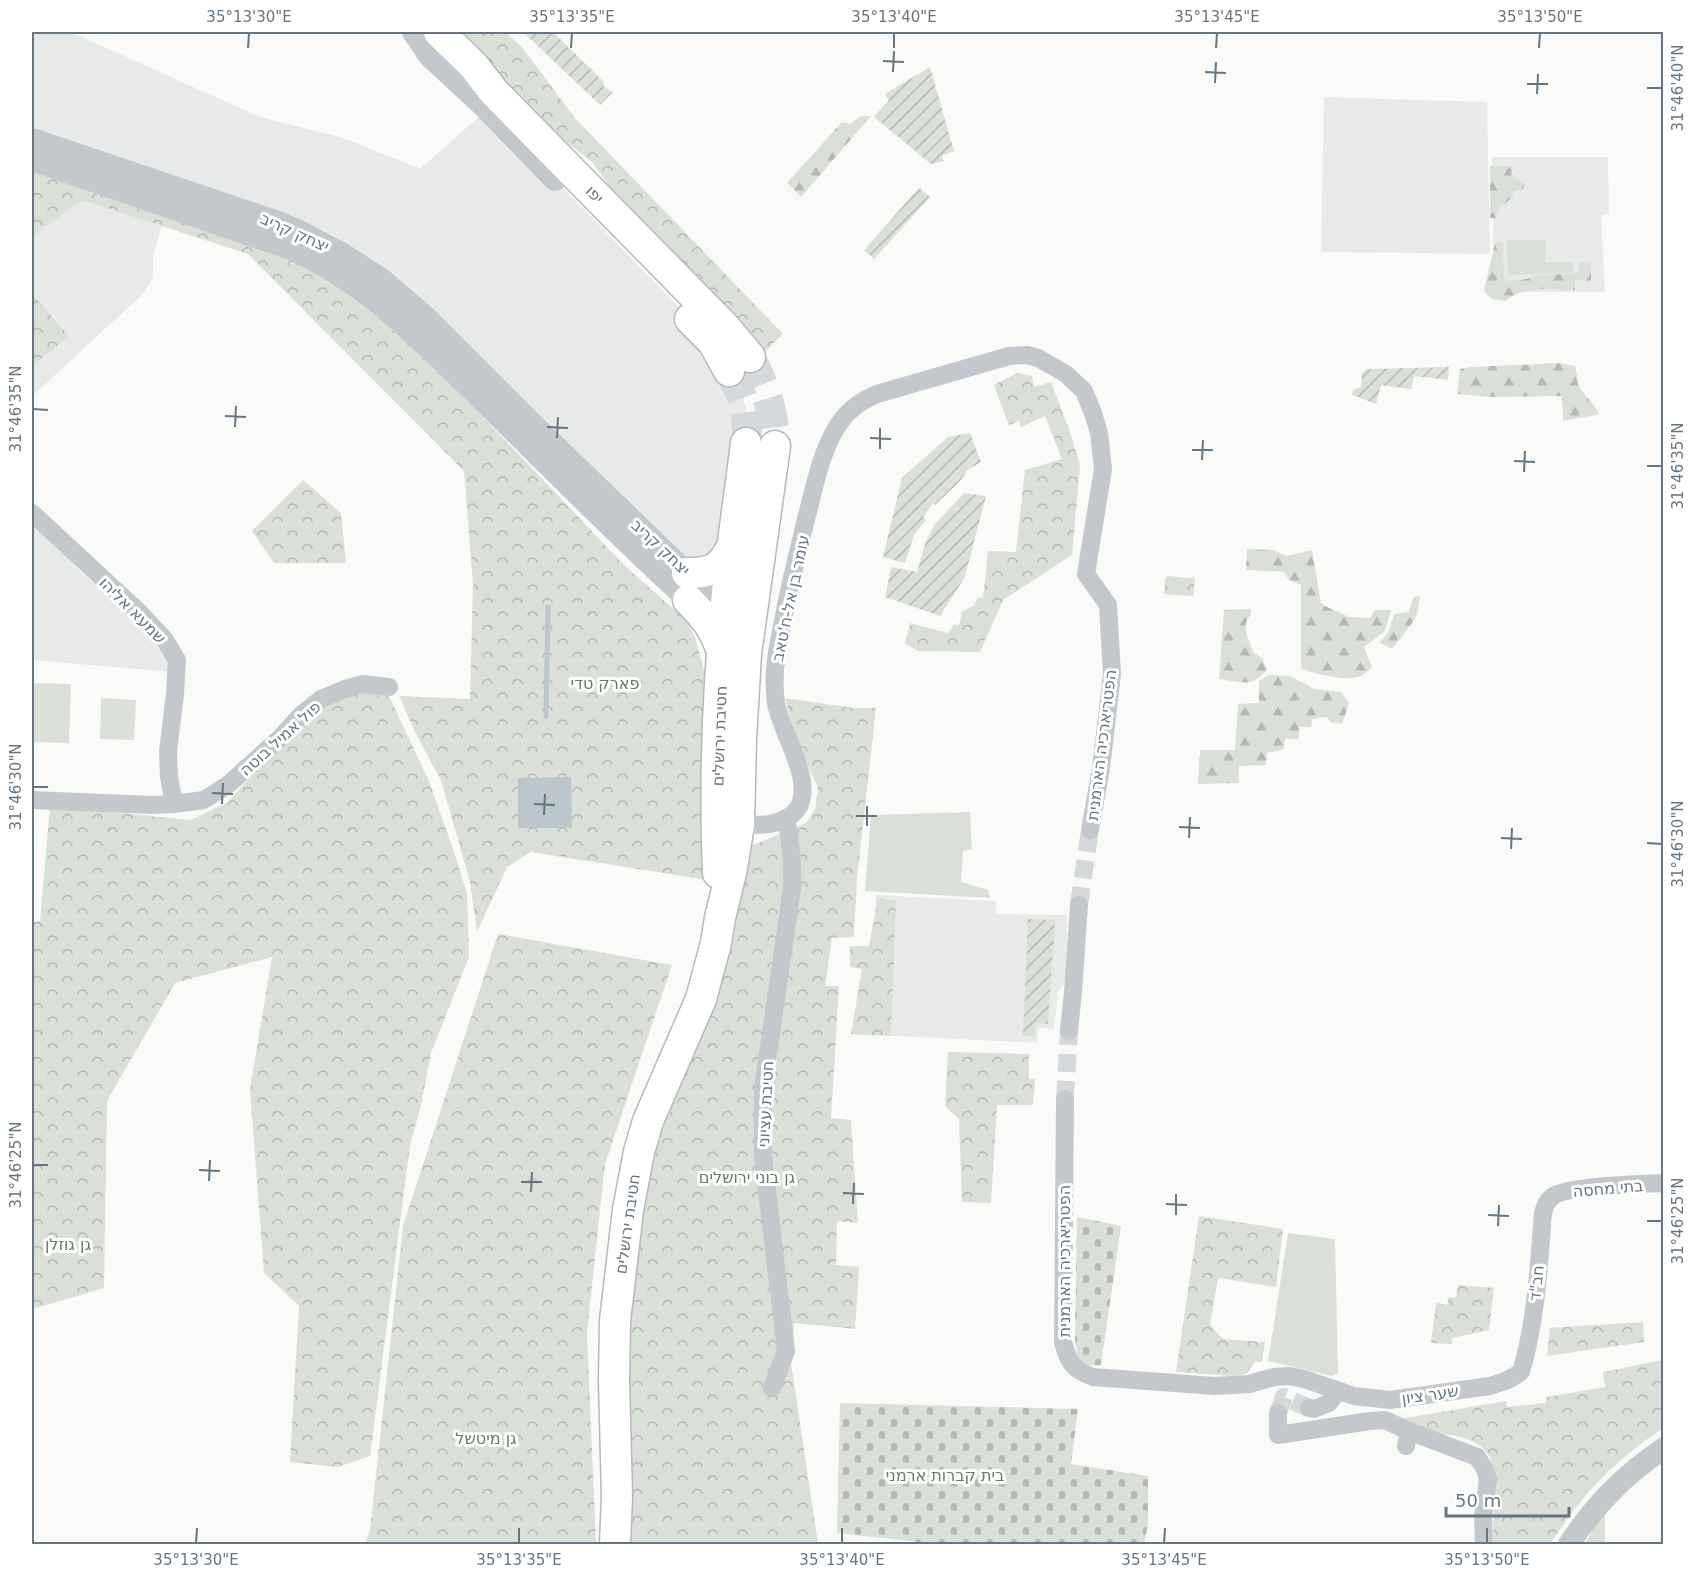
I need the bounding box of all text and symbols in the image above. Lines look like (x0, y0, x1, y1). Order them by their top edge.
text: 35°13'30"E (206, 8, 292, 26)
text: 35°13'35"E (529, 8, 615, 26)
text: 35°13'40"E (851, 8, 937, 26)
text: 35°13'45"E (1174, 8, 1260, 26)
text: 35°13'50"E (1497, 8, 1583, 26)
text: 31°46'40"N (1669, 44, 1687, 132)
street label: יפו (582, 181, 608, 207)
street label: יצחק קריב (258, 209, 332, 256)
text: 31°46'35"N (7, 365, 25, 453)
text: 31°46'35"N (1669, 422, 1687, 510)
street label: יצחק קריב (627, 515, 694, 579)
street label: עומר בן אל-ח'טאב (768, 533, 813, 663)
street label: שמעא אליהו (95, 573, 170, 648)
street label: הפטריארכיה הארמנית (1083, 668, 1120, 822)
park label: פארק טדי (571, 674, 639, 693)
street label: חטיבת ירושלים (708, 685, 731, 787)
street label: פול אמיל בוטה (236, 697, 325, 780)
text: 31°46'30"N (7, 743, 25, 831)
text: 31°46'30"N (1669, 800, 1687, 888)
street label: חטיבת עציוני (754, 1060, 777, 1148)
text: 31°46'25"N (7, 1121, 25, 1209)
park label: גן בוני ירושלים (699, 1168, 796, 1187)
street label: חטיבת ירושלים (611, 1173, 644, 1275)
street label: בתי מחסה (1572, 1176, 1644, 1201)
text: 31°46'25"N (1669, 1177, 1687, 1265)
street label: הפטריארכיה הארמנית (1055, 1185, 1074, 1337)
park label: גן גוזלן (45, 1235, 91, 1254)
street label: חב"ד (1525, 1264, 1548, 1302)
street label: שער ציון (1400, 1381, 1460, 1408)
park label: גן מיטשל (455, 1429, 517, 1448)
park label: בית קברות ארמני (886, 1466, 1004, 1485)
scale bar (1446, 1480, 1569, 1518)
text: 50 m (1455, 1490, 1501, 1511)
text: 35°13'30"E (153, 1551, 239, 1569)
text: 35°13'35"E (476, 1551, 562, 1569)
text: 35°13'40"E (799, 1551, 885, 1569)
text: 35°13'45"E (1121, 1551, 1207, 1569)
text: 35°13'50"E (1444, 1551, 1530, 1569)

